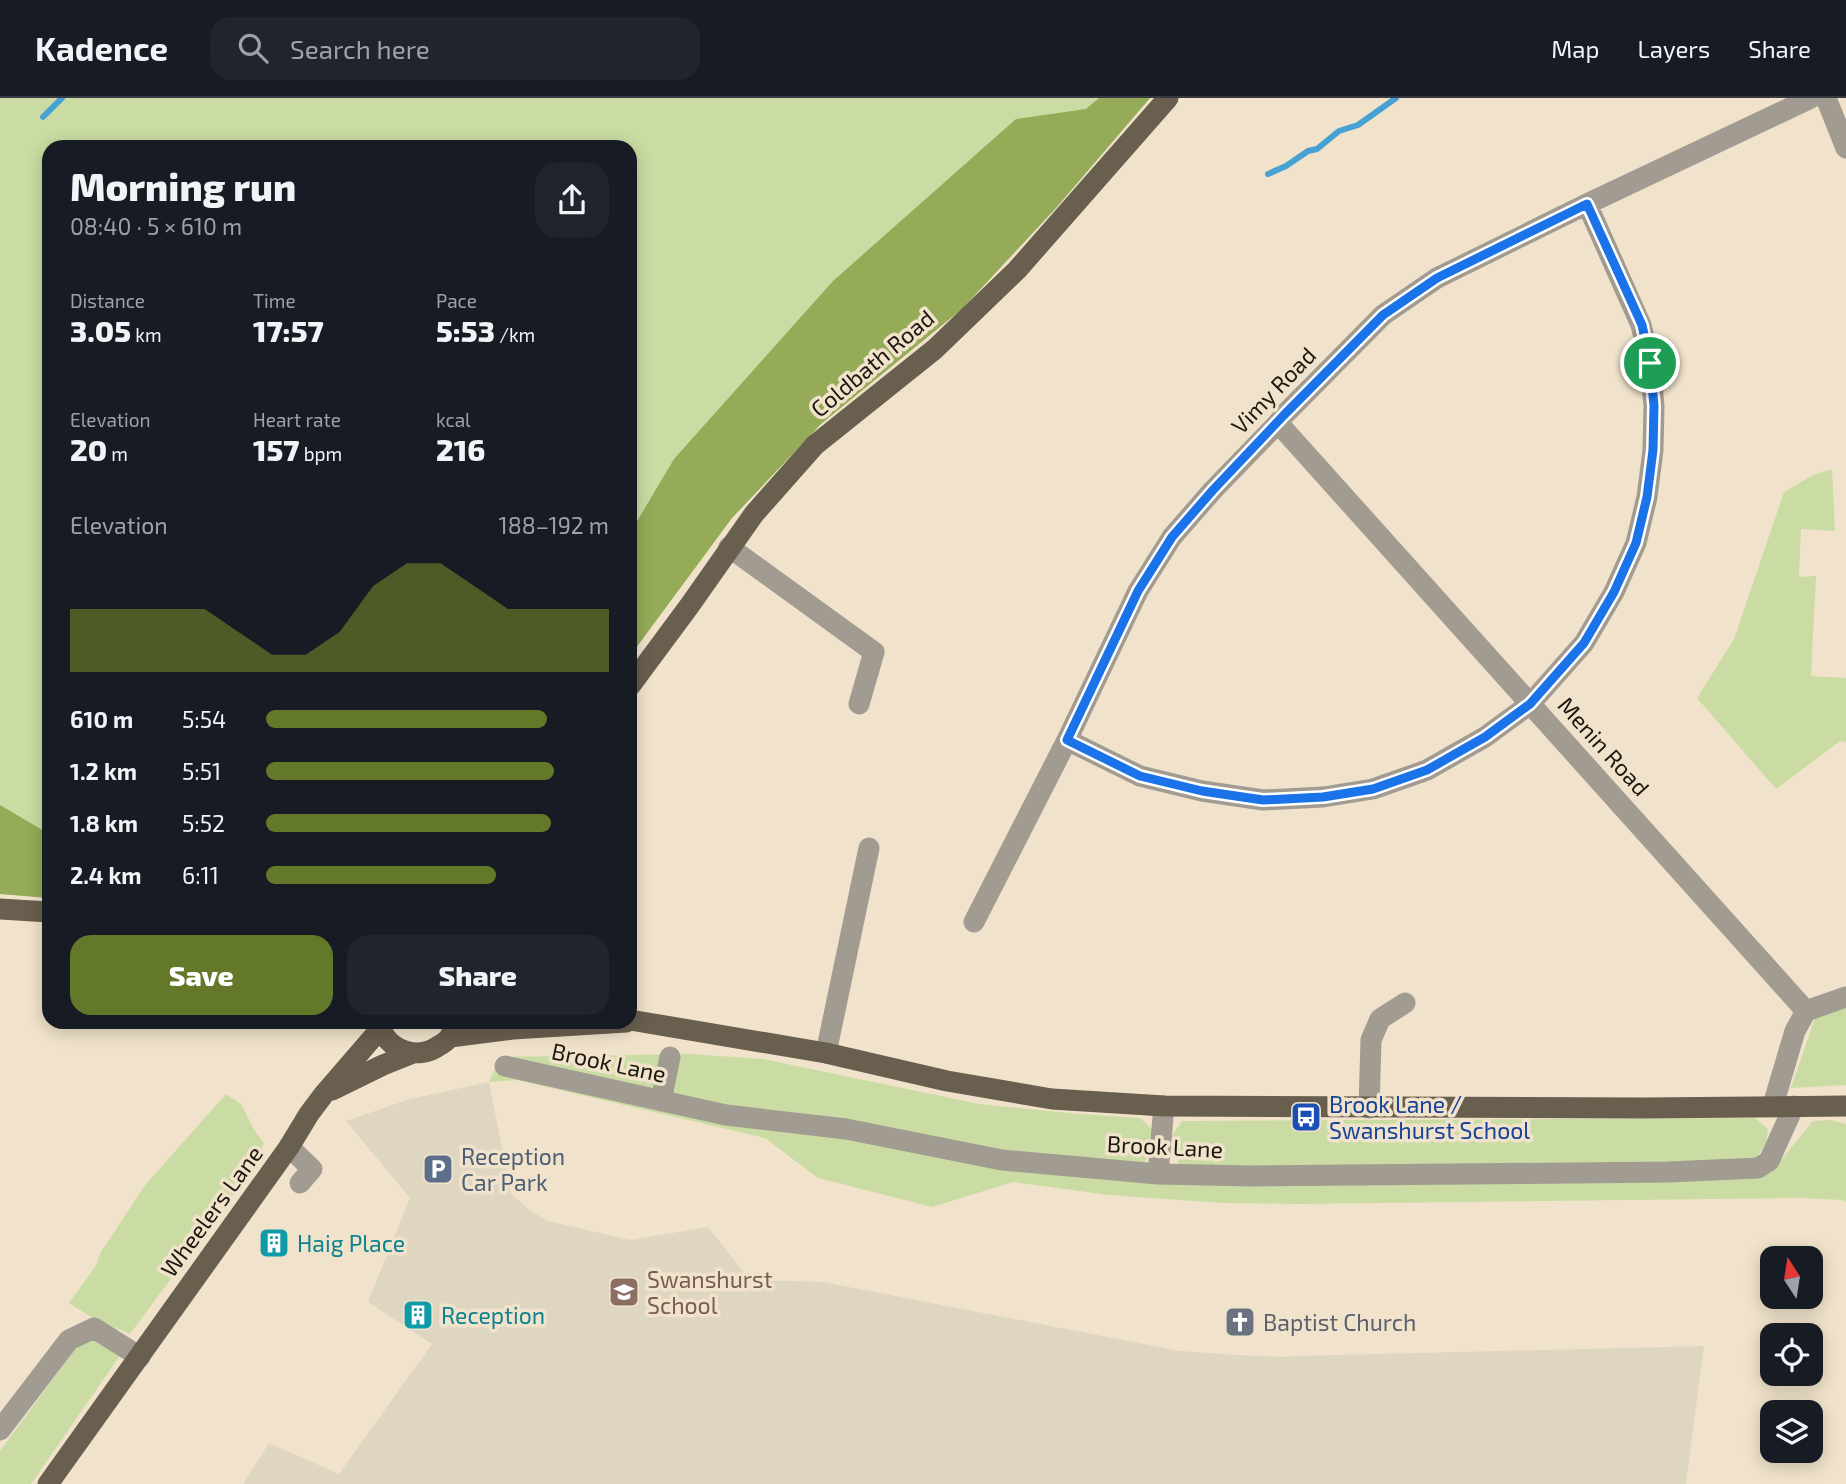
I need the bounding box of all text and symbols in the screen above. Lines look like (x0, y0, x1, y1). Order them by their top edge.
search box (210, 17, 700, 80)
text: Kadence (35, 28, 168, 68)
icon: search (234, 29, 272, 67)
text: Search here (290, 33, 430, 64)
text: Map (1551, 34, 1599, 63)
text: Layers (1637, 34, 1710, 63)
text: Share (1748, 34, 1811, 63)
text: Morning run (70, 163, 296, 209)
button: share (535, 163, 609, 237)
text: 08:40 · 5 × 610 m (70, 212, 242, 240)
text: Distance (70, 289, 145, 312)
text: Time (253, 289, 296, 312)
text: Pace (436, 289, 477, 312)
street label: Coldbath Road (805, 303, 939, 423)
text: 3.05 (70, 312, 131, 348)
text: 17:57 (253, 312, 324, 348)
text: 5:53 (436, 312, 495, 348)
text: km (131, 323, 162, 346)
text: /km (495, 323, 535, 346)
pin (1620, 333, 1680, 393)
street label: Vimy Road (1225, 341, 1321, 439)
icon: arrive (1631, 344, 1669, 382)
text: Elevation (70, 408, 151, 431)
text: Heart rate (253, 408, 341, 431)
text: kcal (436, 408, 471, 431)
text: 20 (70, 431, 107, 467)
text: 157 (253, 431, 299, 467)
text: 216 (436, 431, 485, 467)
text: m (107, 442, 128, 465)
text: bpm (299, 442, 342, 465)
text: Elevation (70, 511, 168, 539)
text: 188–192 m (499, 511, 609, 539)
street label: Menin Road (1552, 691, 1656, 801)
text: 610 m (70, 705, 133, 733)
text: 5:54 (182, 705, 226, 733)
text: 1.2 km (70, 757, 137, 785)
text: 5:51 (182, 757, 221, 785)
text: 1.8 km (70, 809, 138, 837)
text: 5:52 (182, 809, 225, 837)
text: 2.4 km (70, 861, 142, 889)
text: 6:11 (182, 861, 219, 889)
button: Save (70, 935, 333, 1015)
button: Share (347, 935, 609, 1015)
street label: Brook Lane (549, 1036, 669, 1088)
place label: Brook Lane / Swanshurst School (1329, 1090, 1530, 1144)
bus stop icon: Brook Lane / Swanshurst School (1289, 1100, 1323, 1134)
street label: Brook Lane (1106, 1129, 1224, 1163)
street label: Wheelers Lane (154, 1140, 268, 1282)
place label: Reception Car Park (461, 1142, 565, 1196)
parking icon: Reception Car Park (421, 1152, 455, 1186)
building icon: Haig Place (257, 1226, 291, 1260)
place label: Haig Place (297, 1229, 405, 1257)
north arrow (1760, 1246, 1824, 1309)
map controls (1760, 1246, 1823, 1463)
place label: Swanshurst School (647, 1265, 773, 1319)
school or university icon: Swanshurst School (607, 1275, 641, 1309)
building icon: Reception (401, 1298, 435, 1332)
place label: Reception (441, 1301, 545, 1329)
church icon: Baptist Church (1223, 1305, 1257, 1339)
place label: Baptist Church (1263, 1308, 1416, 1336)
button: locate (1760, 1323, 1823, 1386)
button: layers (1760, 1400, 1823, 1463)

